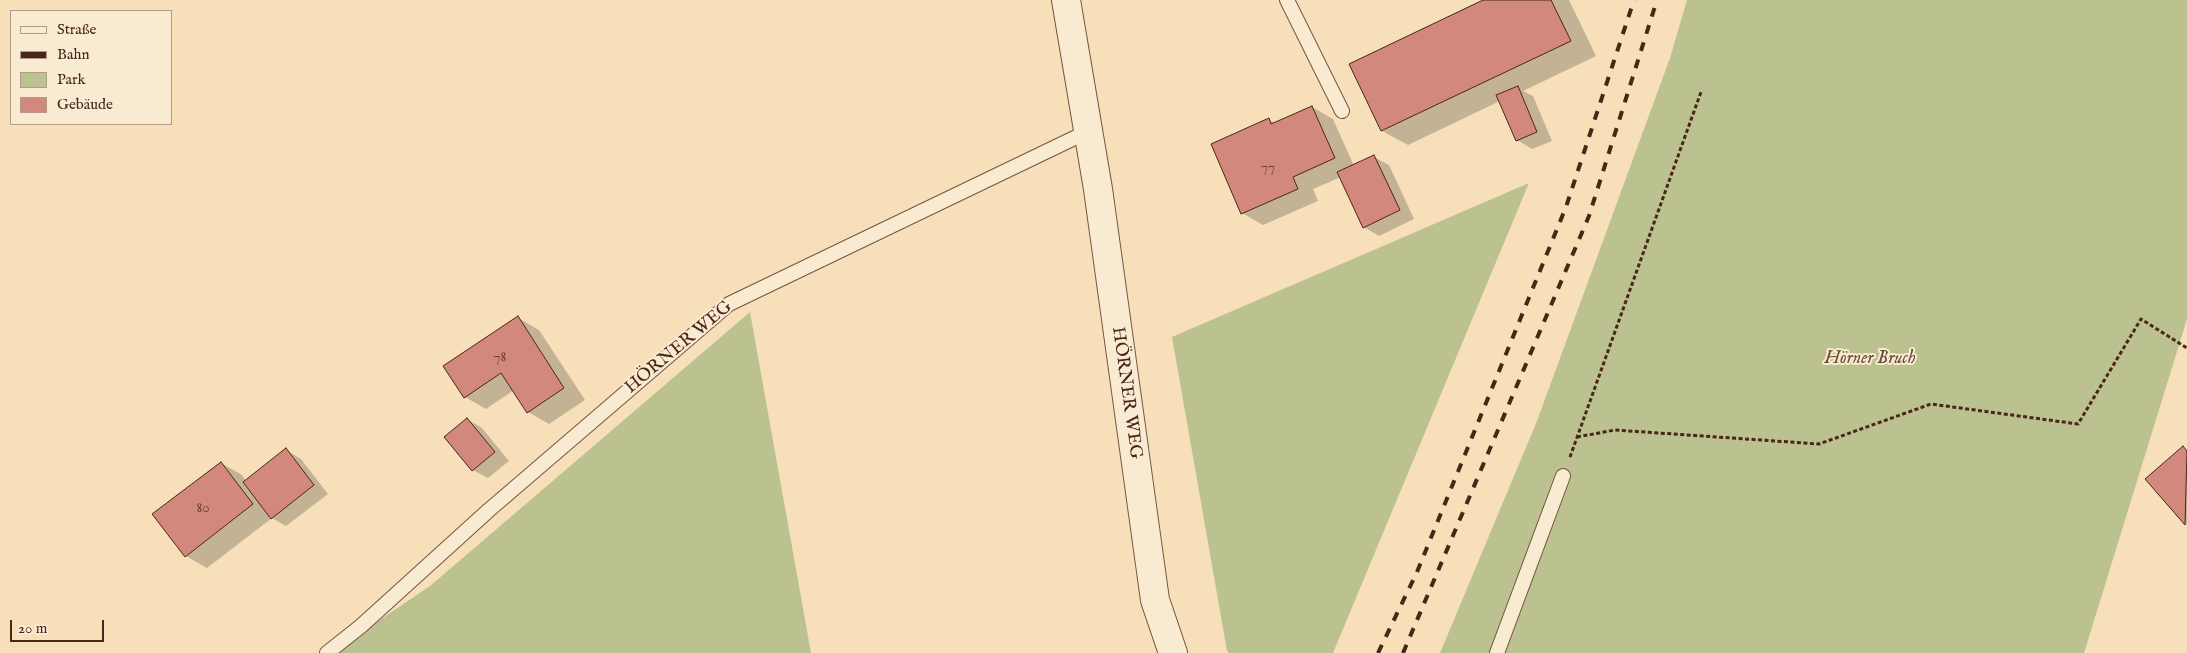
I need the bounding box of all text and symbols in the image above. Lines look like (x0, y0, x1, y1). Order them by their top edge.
legend (10, 10, 172, 125)
text: Straße (57, 20, 96, 39)
text: Bahn (57, 45, 89, 64)
text: Park (57, 70, 86, 89)
text: Gebäude (57, 95, 113, 114)
house number: 77 (1261, 159, 1275, 177)
street label: HÖRNER WEG (621, 297, 737, 399)
street label: HÖRNER WEG (1106, 326, 1146, 460)
park label: Hörner Bruch (1824, 348, 1916, 370)
house number: 78 (494, 349, 506, 367)
house number: 80 (196, 500, 210, 518)
scale bar (12, 610, 106, 642)
text: 20 m (18, 619, 47, 638)

